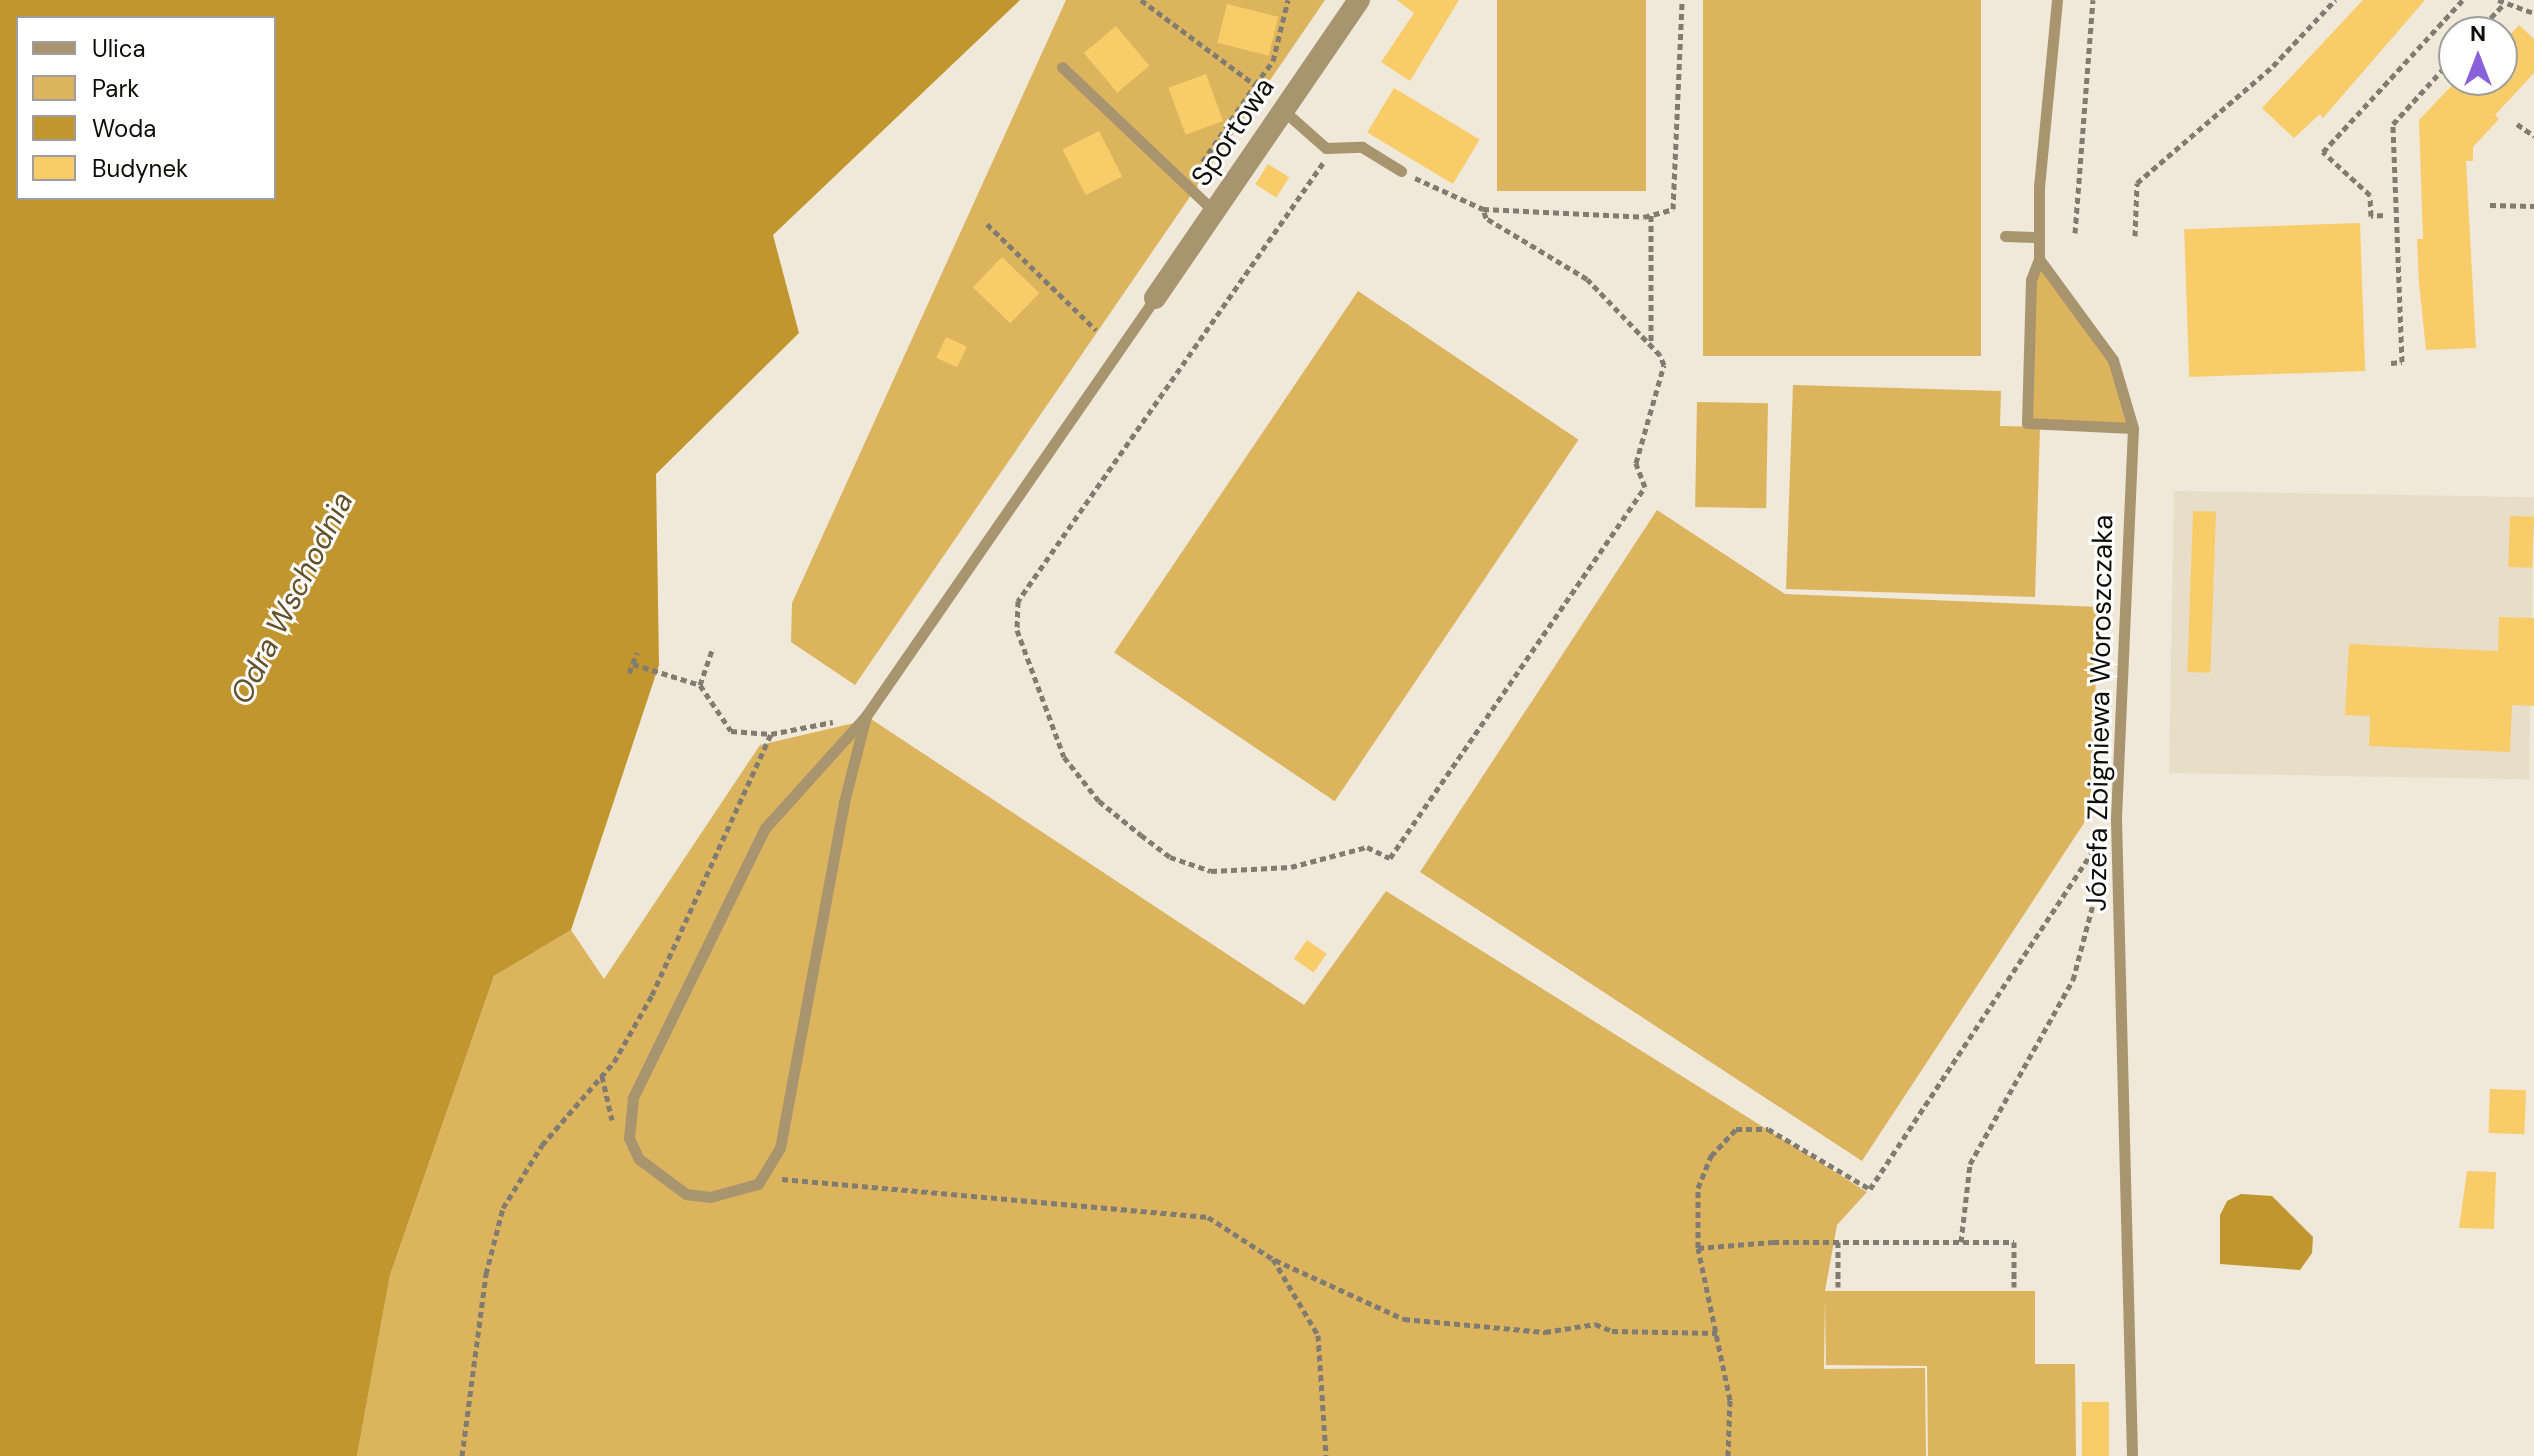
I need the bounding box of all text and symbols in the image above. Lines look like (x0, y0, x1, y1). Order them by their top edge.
legend (16, 16, 276, 200)
north arrow (2438, 16, 2518, 96)
text: N (2470, 19, 2486, 48)
text: Ulica (92, 33, 146, 64)
street label: Sportowa (1185, 71, 1281, 193)
text: Park (92, 73, 139, 104)
text: Woda (92, 113, 156, 144)
text: Budynek (92, 153, 188, 184)
water label: Odra Wschodnia (223, 486, 361, 710)
street label: Józefa Zbigniewa Woroszczaka (2080, 514, 2120, 912)

